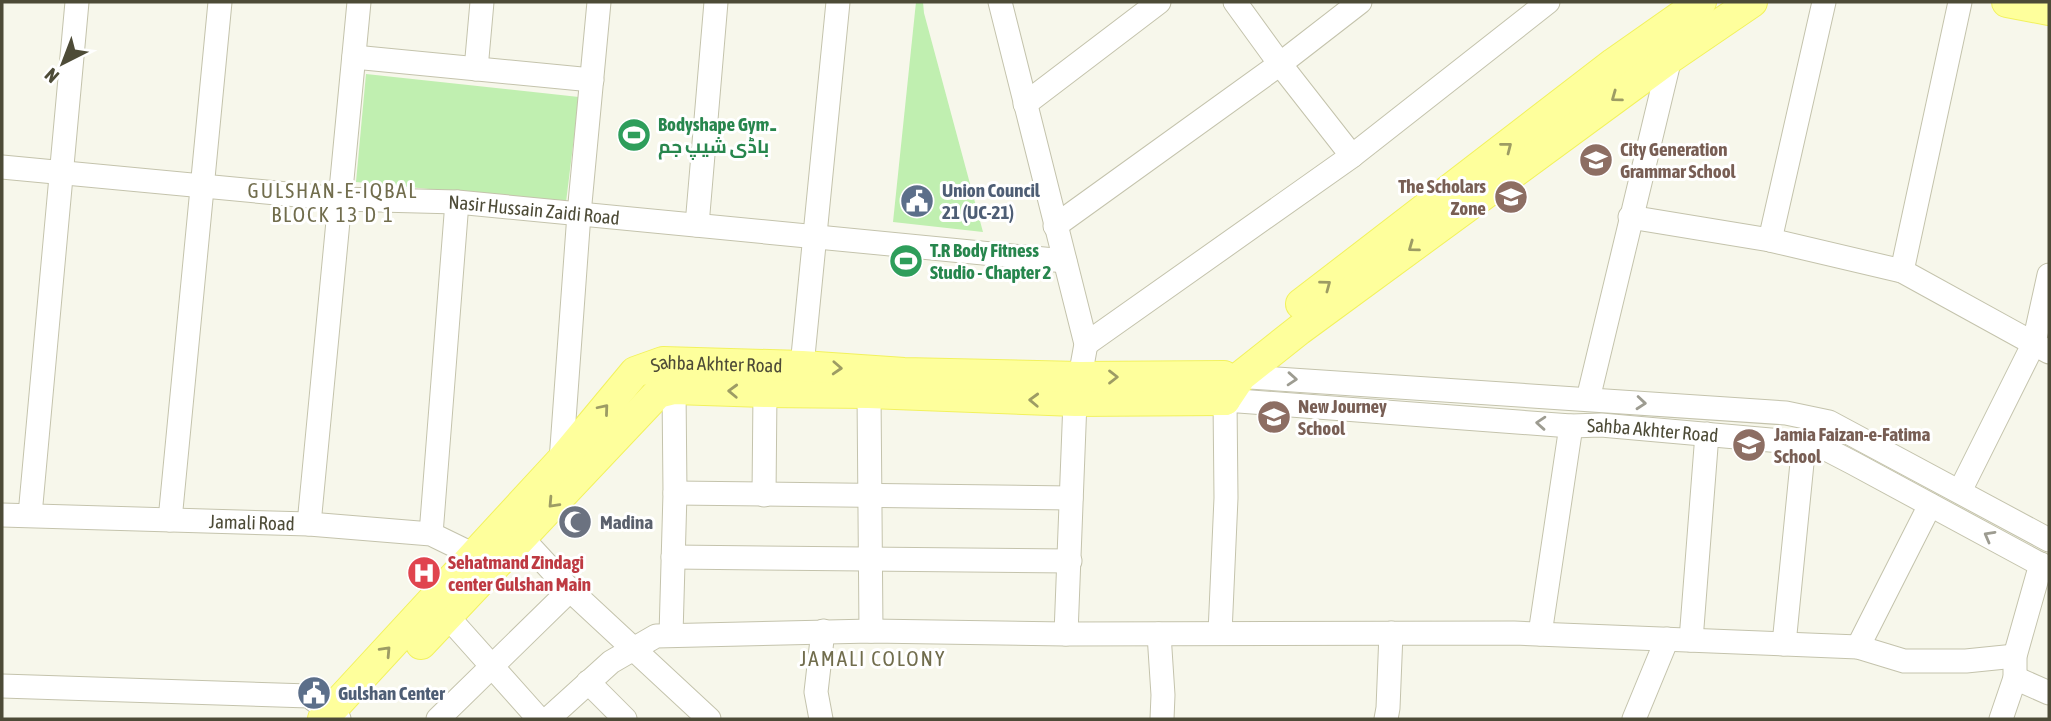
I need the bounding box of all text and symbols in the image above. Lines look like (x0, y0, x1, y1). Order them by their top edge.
north arrow (28, 28, 98, 98)
text: N (40, 64, 63, 88)
one-way arrow (1611, 89, 1624, 102)
place label: Bodyshape Gym۔ باڈی شیپ جم (658, 113, 777, 160)
sports icon: Bodyshape Gym۔ باڈی شیپ جم (615, 116, 653, 154)
place label: City Generation Grammar School (1620, 138, 1737, 182)
school or university icon: City Generation Grammar School (1577, 141, 1615, 179)
one-way arrow (1500, 142, 1512, 155)
place label: The Scholars Zone (1398, 175, 1486, 219)
district label: GULSHAN-E-IQBAL BLOCK 13 D 1 (248, 178, 418, 226)
school or university icon: The Scholars Zone (1492, 178, 1530, 216)
place label: Union Council 21 (UC-21) (942, 179, 1041, 223)
public building icon: Union Council 21 (UC-21) (898, 182, 936, 220)
street label: Nasir Hussain Zaidi Road (448, 191, 621, 229)
one-way arrow (1408, 238, 1421, 251)
place label: T.R Body Fitness Studio - Chapter 2 (930, 239, 1052, 283)
sports icon: T.R Body Fitness Studio - Chapter 2 (887, 242, 925, 280)
one-way arrow (1319, 280, 1331, 293)
street label: Sahba Akhter Road (648, 350, 783, 377)
one-way arrow (832, 360, 843, 375)
one-way arrow (1108, 369, 1119, 385)
one-way arrow (1287, 372, 1298, 387)
one-way arrow (727, 384, 738, 399)
one-way arrow (1028, 392, 1039, 407)
place label: New Journey School (1298, 395, 1387, 439)
one-way arrow (1636, 395, 1647, 410)
school or university icon: New Journey School (1255, 398, 1293, 436)
one-way arrow (596, 405, 608, 418)
street label: Sahba Akhter Road (1587, 414, 1719, 446)
one-way arrow (1535, 416, 1546, 431)
place label: Jamia Faizan-e-Fatima School (1773, 423, 1931, 467)
school or university icon: Jamia Faizan-e-Fatima School (1730, 426, 1768, 464)
one-way arrow (549, 495, 561, 508)
mosque icon: Madina (556, 503, 594, 541)
street label: Jamali Road (209, 510, 295, 535)
place label: Madina (600, 511, 653, 533)
one-way arrow (1984, 531, 1997, 544)
place label: Sehatmand Zindagi center Gulshan Main (448, 551, 591, 595)
hospital icon: Sehatmand Zindagi center Gulshan Main (405, 554, 443, 592)
one-way arrow (378, 646, 391, 659)
district label: JAMALI COLONY (800, 646, 946, 670)
public building icon: Gulshan Center (295, 674, 333, 712)
place label: Gulshan Center (338, 682, 445, 704)

